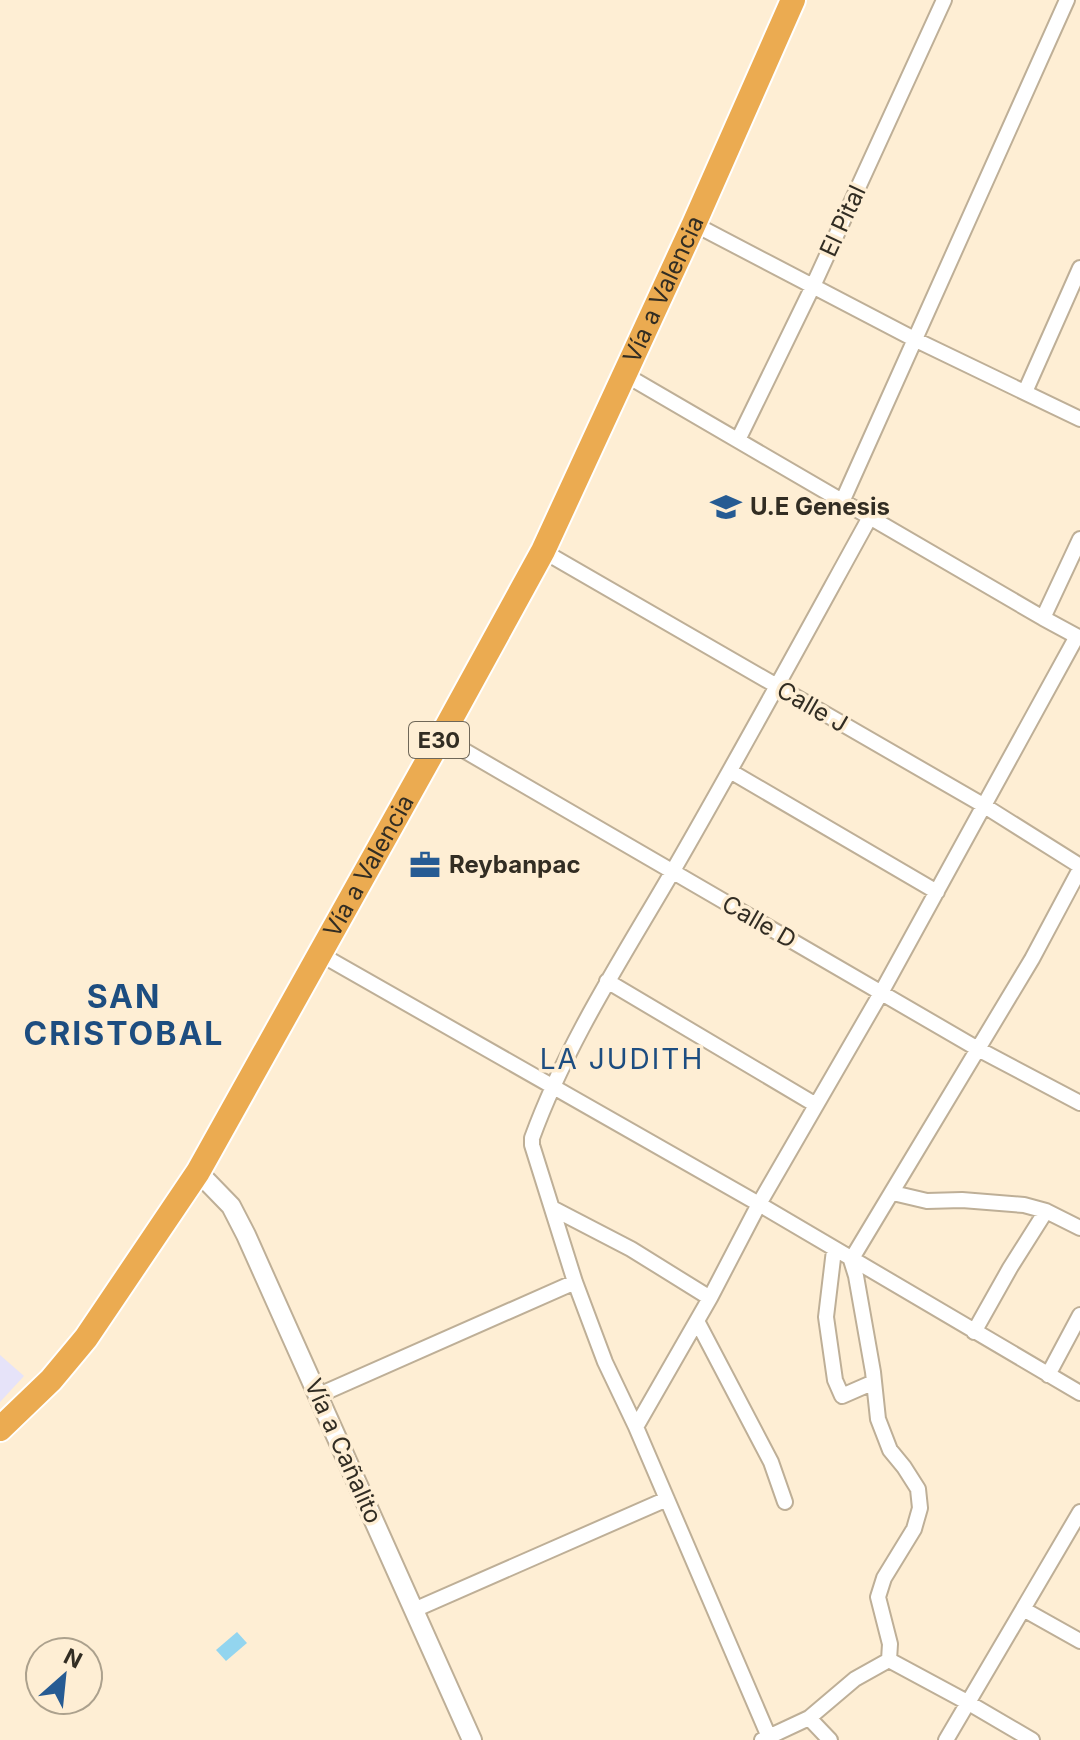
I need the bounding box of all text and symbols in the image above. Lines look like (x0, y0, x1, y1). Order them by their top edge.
street label: El Pital (813, 180, 872, 261)
street label: Vía a Valencia (617, 211, 710, 367)
school or university icon: U.E Genesis (709, 490, 743, 524)
place label: U.E Genesis (750, 492, 890, 521)
street label: Calle J (772, 675, 853, 738)
road number: E30 (409, 722, 469, 758)
street label: Vía a Valencia (317, 790, 420, 942)
office icon: Reybanpac (408, 848, 442, 882)
place label: Reybanpac (449, 850, 581, 879)
street label: Calle D (717, 889, 801, 954)
district label: SAN CRISTOBAL (24, 977, 224, 1053)
district label: LA JUDITH (540, 1042, 704, 1076)
street label: Vía a Cañalito (299, 1374, 388, 1528)
north arrow (24, 1636, 104, 1716)
text: N (60, 1643, 86, 1674)

